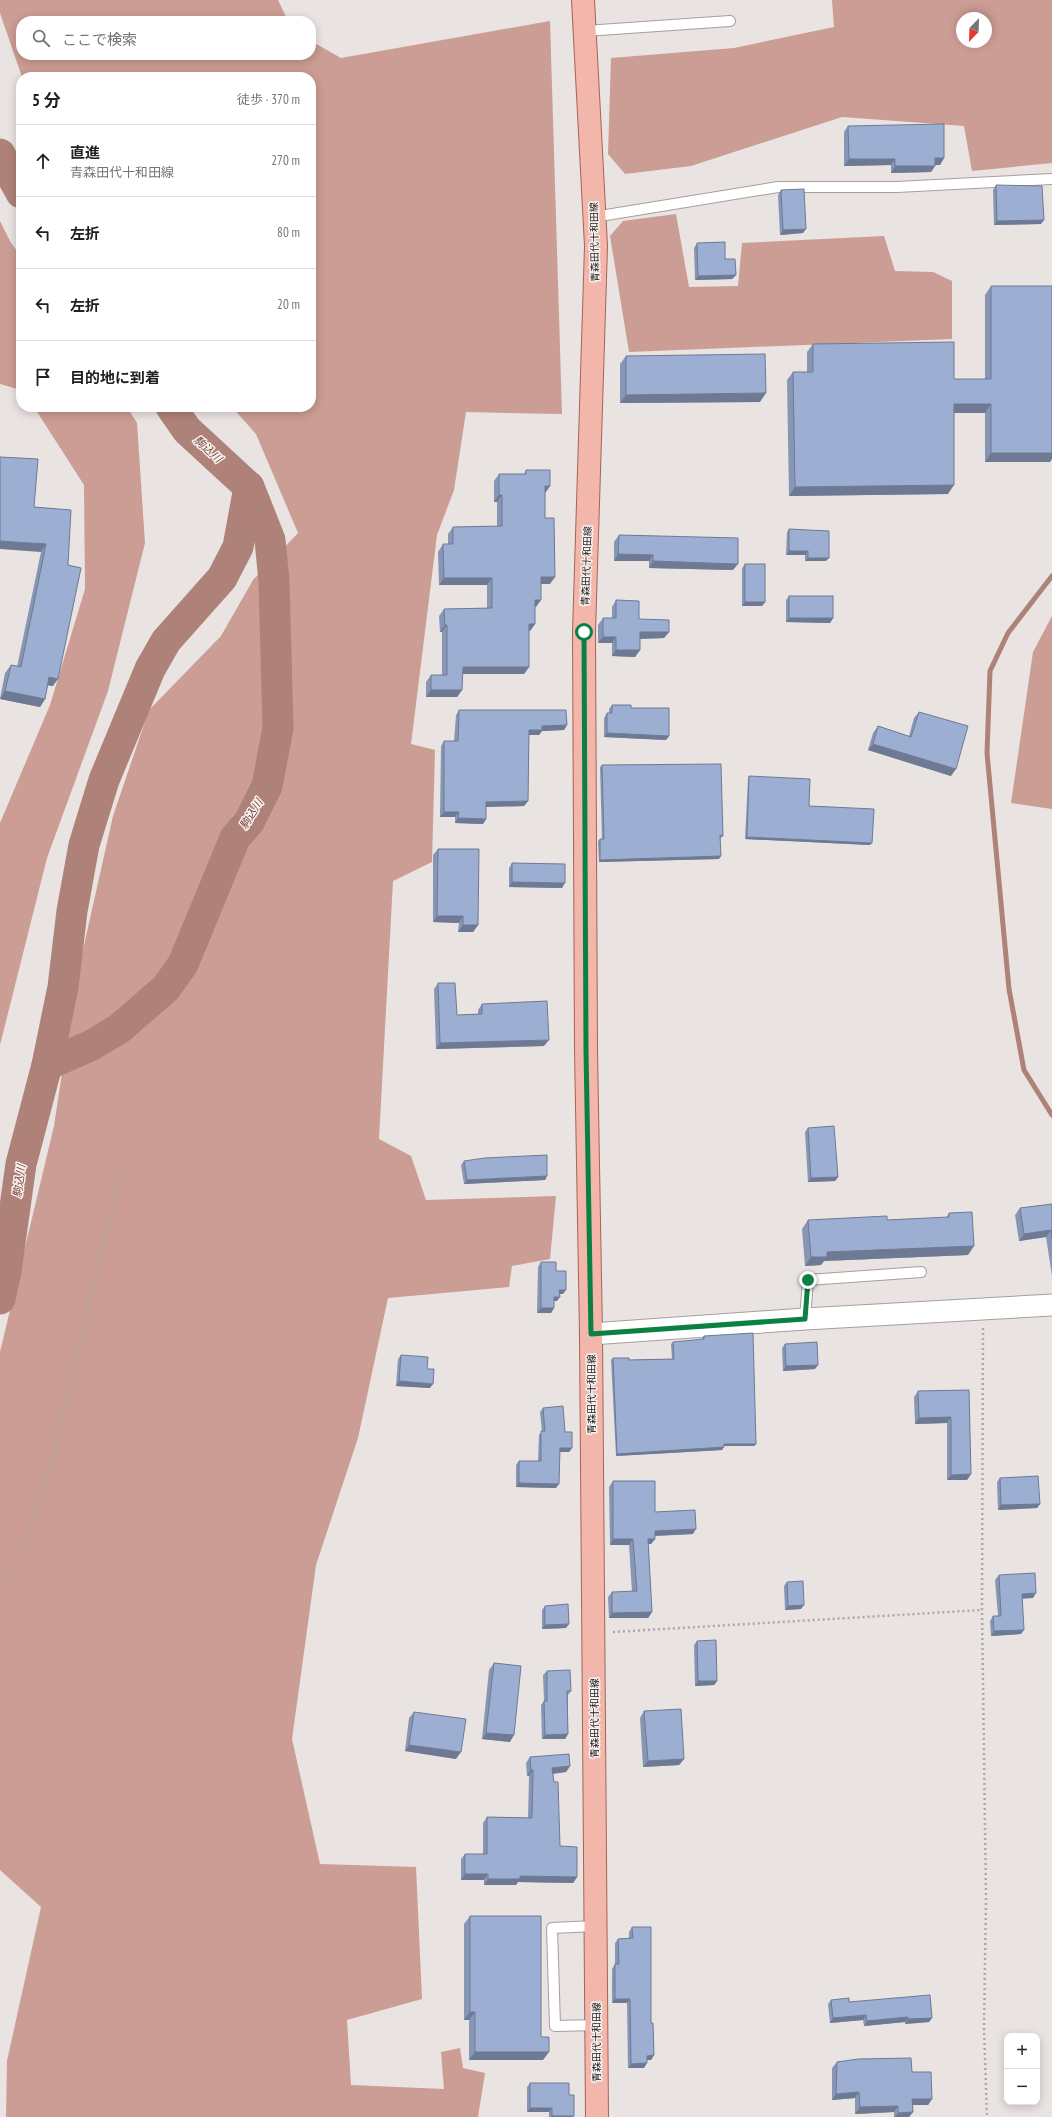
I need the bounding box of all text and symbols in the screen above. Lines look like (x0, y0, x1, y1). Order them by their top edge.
north arrow (956, 12, 992, 48)
search box (16, 16, 316, 60)
icon: search (30, 27, 52, 49)
text: ここで検索 (62, 30, 137, 49)
text: 5 分 (32, 89, 61, 111)
text: 徒歩 · 370 m (237, 91, 300, 108)
text: 直進 (70, 143, 100, 162)
icon: ahead (32, 150, 54, 172)
text: 270 m (271, 152, 300, 169)
text: 青森田代十和田線 (70, 164, 174, 181)
street label: 青森田代十和田線 (587, 202, 602, 282)
icon: left (32, 222, 54, 244)
text: 左折 (70, 224, 100, 243)
text: 80 m (277, 224, 300, 241)
icon: left (32, 294, 54, 316)
text: 左折 (70, 296, 100, 315)
text: 20 m (277, 296, 300, 313)
icon: arrive (32, 366, 54, 388)
text: 目的地に到着 (70, 368, 160, 387)
water label: 駒込川 (191, 433, 226, 466)
street label: 青森田代十和田線 (579, 526, 594, 606)
route start (575, 623, 593, 641)
water label: 駒込川 (236, 795, 266, 832)
water label: 駒込川 (10, 1163, 28, 1198)
route end (799, 1271, 817, 1289)
street label: 青森田代十和田線 (585, 1354, 598, 1434)
street label: 青森田代十和田線 (588, 1678, 601, 1758)
street label: 青森田代十和田線 (590, 2002, 603, 2082)
map controls (1004, 2033, 1040, 2105)
button: + (1004, 2033, 1040, 2069)
button: − (1004, 2069, 1040, 2105)

